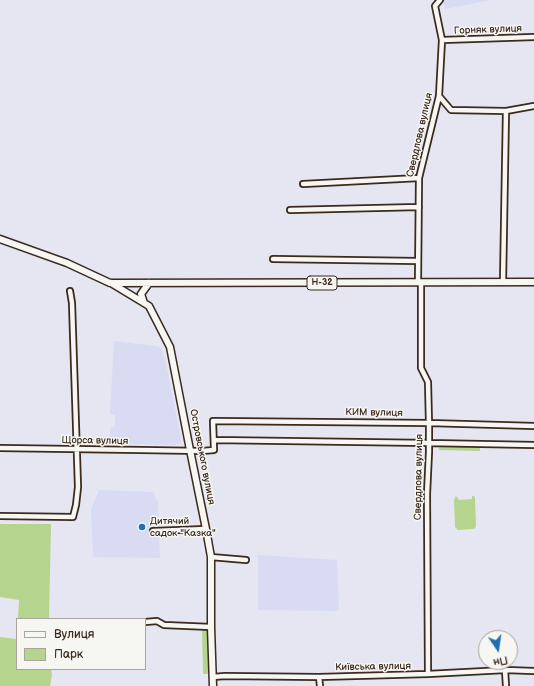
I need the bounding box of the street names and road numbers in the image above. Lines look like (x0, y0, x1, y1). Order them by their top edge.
street label: Горняк вулиця (454, 23, 522, 37)
street label: Свердлова вулиця (404, 92, 436, 178)
road number: Н-32 (307, 276, 337, 290)
street label: КИМ вулиця (345, 406, 403, 420)
street label: Островського вулиця (187, 408, 217, 506)
street label: Щорса вулиця (62, 434, 128, 448)
street label: Свердлова вулиця (412, 434, 426, 520)
street label: Київська вулиця (335, 660, 411, 674)

